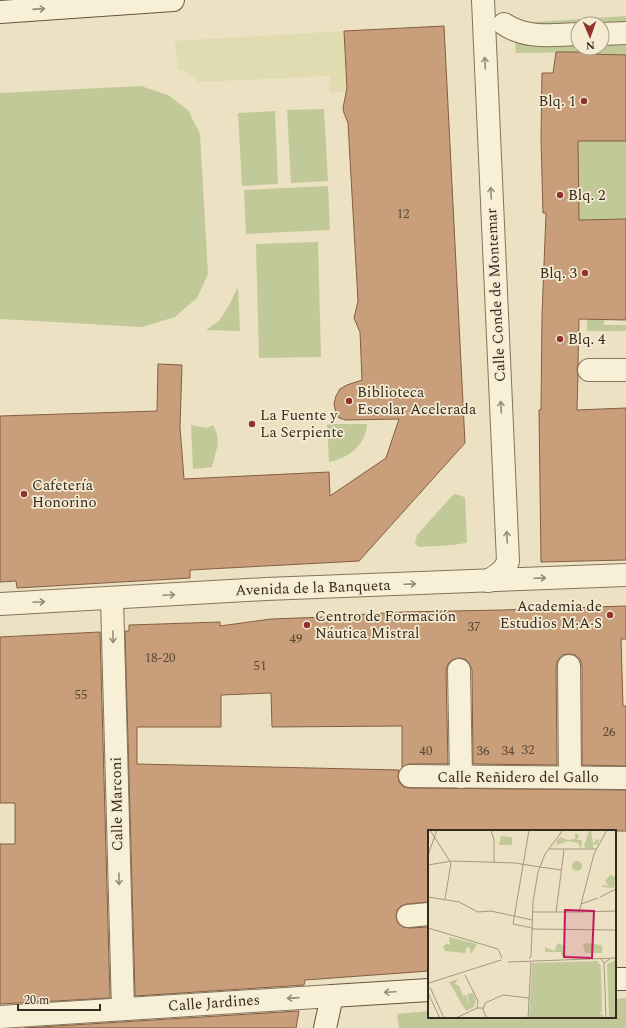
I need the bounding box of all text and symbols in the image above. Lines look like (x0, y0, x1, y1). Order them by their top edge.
one-way arrow (32, 6, 45, 13)
north arrow (570, 16, 610, 56)
text: N (586, 37, 595, 54)
one-way arrow (482, 57, 489, 70)
place label: Blq. 1 (538, 90, 576, 113)
marker: Blq. 1 (579, 96, 589, 106)
place label: Blq. 2 (568, 184, 606, 207)
one-way arrow (488, 187, 495, 200)
marker: Blq. 2 (555, 190, 565, 200)
house number: 12 (397, 204, 410, 224)
street label: Calle Conde de Montemar (480, 207, 512, 383)
place label: Blq. 3 (539, 262, 577, 285)
marker: Blq. 3 (580, 268, 590, 278)
place label: Blq. 4 (568, 328, 606, 351)
marker: Blq. 4 (555, 334, 565, 344)
place label: Biblioteca Escolar Acelerada (357, 381, 477, 421)
marker: Biblioteca Escolar Acelerada (344, 396, 354, 406)
one-way arrow (497, 401, 504, 414)
place label: La Fuente y La Serpiente (260, 404, 344, 444)
marker: La Fuente y La Serpiente (247, 419, 257, 429)
place label: Cafetería Honorino (32, 474, 97, 514)
marker: Cafetería Honorino (19, 489, 29, 499)
one-way arrow (504, 531, 511, 544)
street label: Avenida de la Banqueta (235, 574, 392, 602)
one-way arrow (533, 575, 546, 582)
one-way arrow (403, 580, 416, 587)
one-way arrow (162, 591, 175, 598)
place label: Academia de Estudios M·A·S (500, 595, 602, 635)
one-way arrow (32, 598, 45, 606)
place label: Centro de Formación Náutica Mistral (315, 605, 456, 645)
marker: Academia de Estudios M·A·S (605, 610, 615, 620)
house number: 37 (468, 617, 481, 637)
marker: Centro de Formación Náutica Mistral (302, 620, 312, 630)
house number: 49 (290, 629, 303, 649)
one-way arrow (109, 630, 117, 643)
house number: 18-20 (145, 648, 176, 668)
house number: 51 (254, 656, 267, 676)
house number: 55 (75, 685, 88, 705)
house number: 26 (603, 722, 616, 742)
house number: 32 (522, 740, 535, 760)
house number: 40 (420, 741, 433, 761)
house number: 36 (477, 741, 490, 761)
house number: 34 (502, 741, 515, 761)
street label: Calle Marconi (105, 757, 129, 851)
street label: Calle Reñidero del Gallo (437, 766, 599, 789)
inset map (428, 830, 616, 1018)
one-way arrow (115, 872, 123, 885)
scale bar (18, 986, 100, 1012)
street label: Calle Jardines (167, 988, 261, 1018)
one-way arrow (384, 989, 397, 996)
text: 20 m (24, 991, 49, 1010)
one-way arrow (287, 995, 300, 1002)

